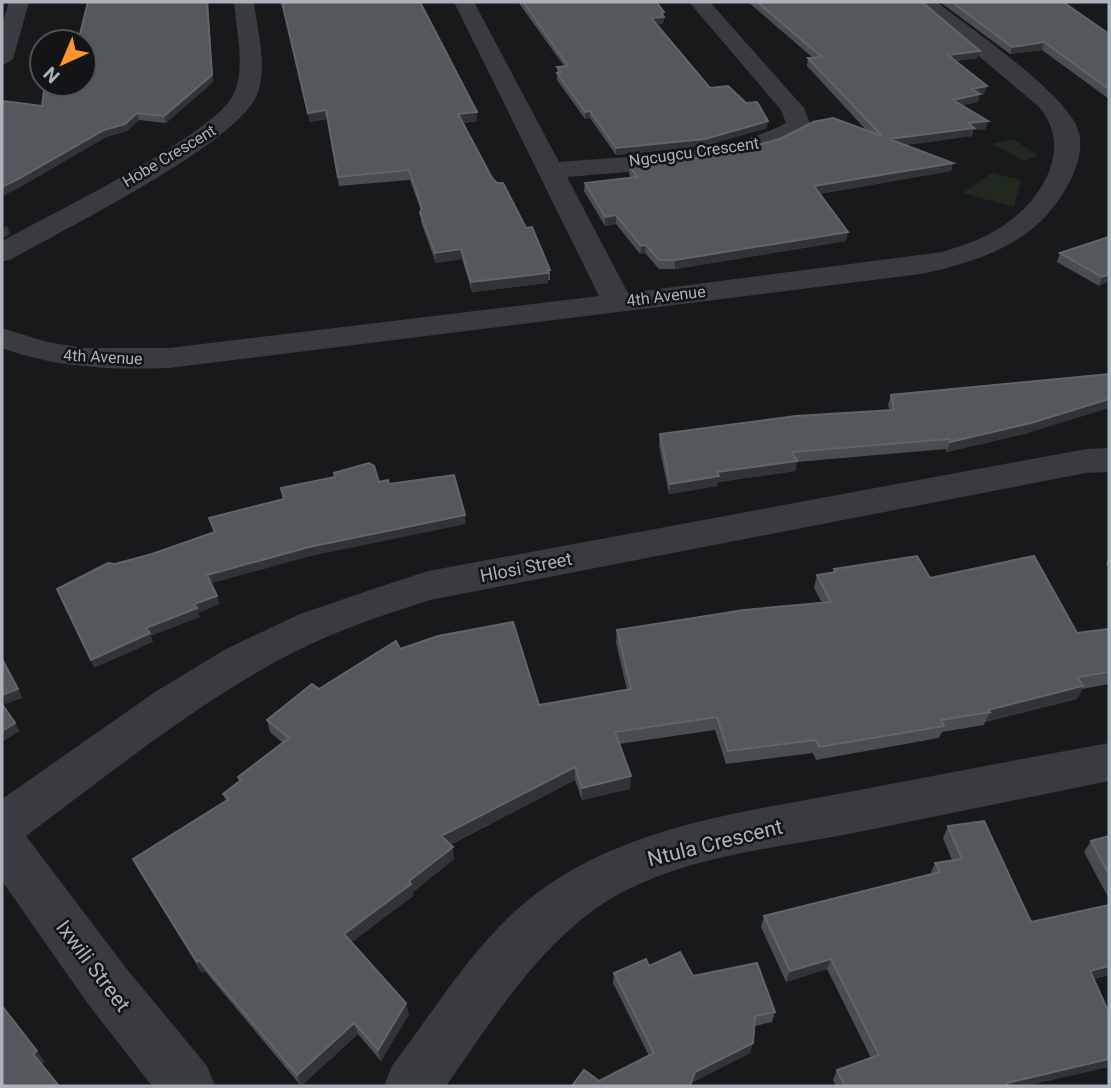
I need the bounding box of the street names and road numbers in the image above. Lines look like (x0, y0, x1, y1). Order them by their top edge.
street label: Hobe Crescent (119, 121, 219, 191)
street label: Ngcugcu Crescent (628, 133, 760, 171)
street label: 4th Avenue (625, 282, 707, 310)
street label: 4th Avenue (63, 345, 143, 369)
street label: Hlosi Street (478, 548, 574, 586)
street label: Ntula Crescent (645, 815, 785, 871)
street label: Ixwili Street (51, 916, 135, 1016)

